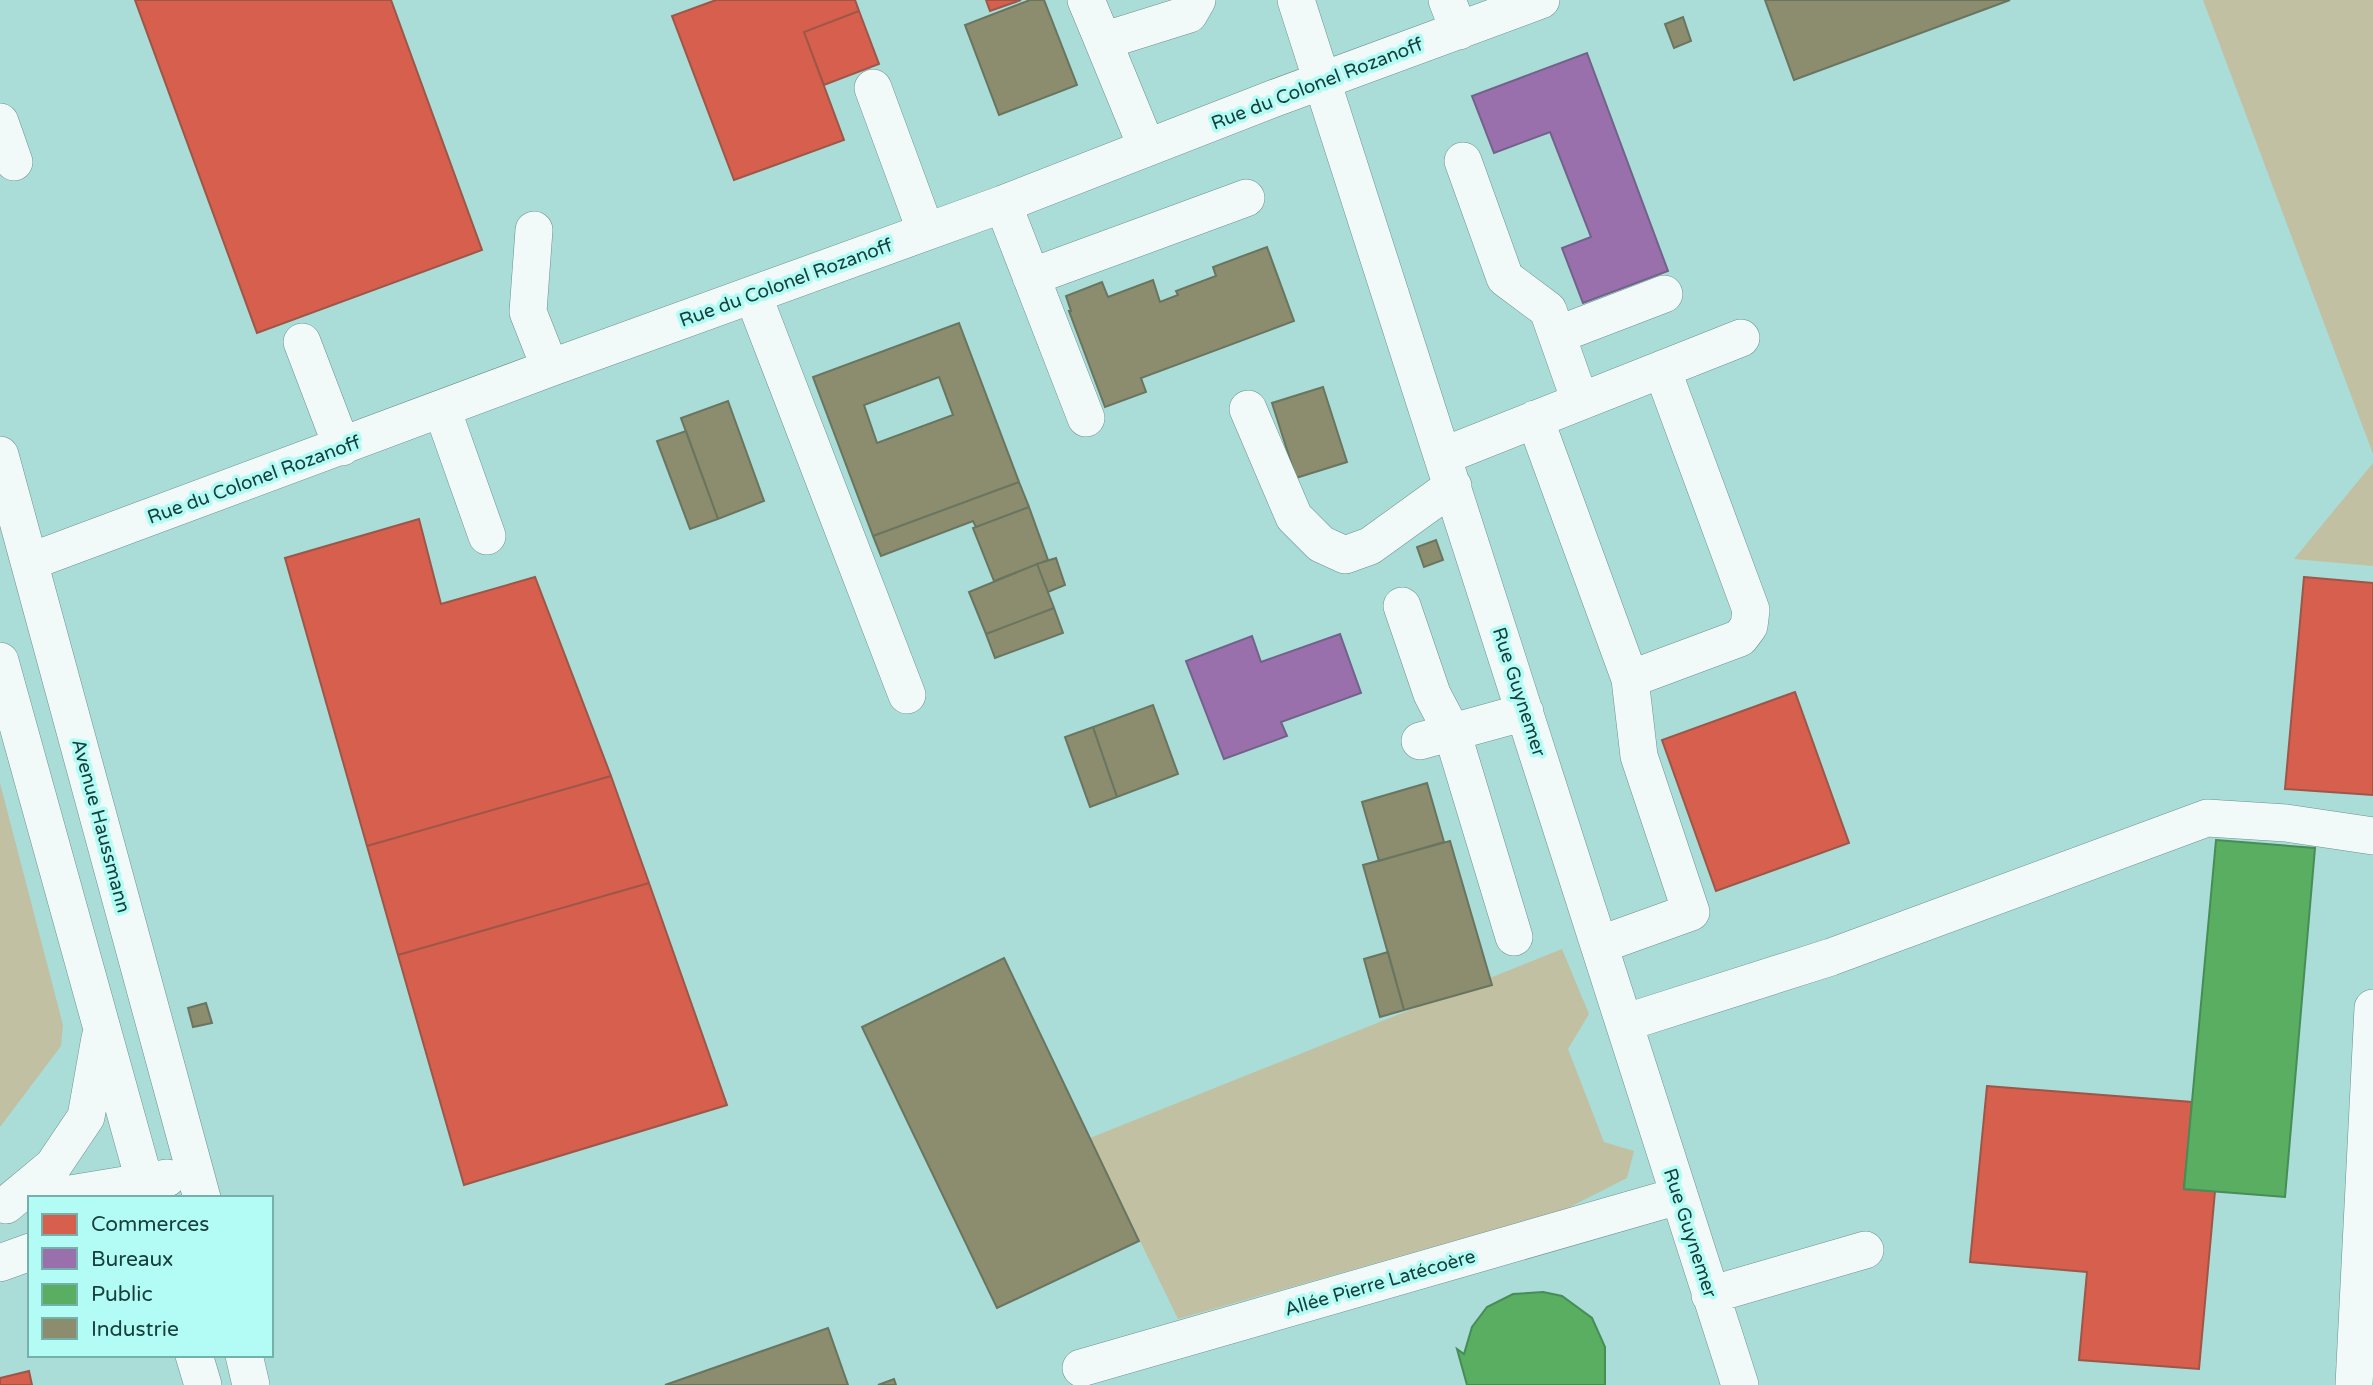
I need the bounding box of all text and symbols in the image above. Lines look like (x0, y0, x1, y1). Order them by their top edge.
street label: Rue du Colonel Rozanoff (1208, 33, 1426, 135)
street label: Rue du Colonel Rozanoff (677, 234, 896, 332)
street label: Rue du Colonel Rozanoff (145, 431, 364, 529)
street label: Rue Guynemer (1488, 625, 1551, 760)
street label: Avenue Haussmann (67, 737, 135, 915)
street label: Rue Guynemer (1659, 1166, 1722, 1301)
legend (28, 1196, 273, 1357)
text: Commerces (91, 1212, 209, 1237)
street label: Allée Pierre Latécoère (1282, 1245, 1478, 1321)
text: Bureaux (91, 1247, 173, 1272)
text: Public (91, 1282, 153, 1307)
text: Industrie (91, 1317, 179, 1342)

